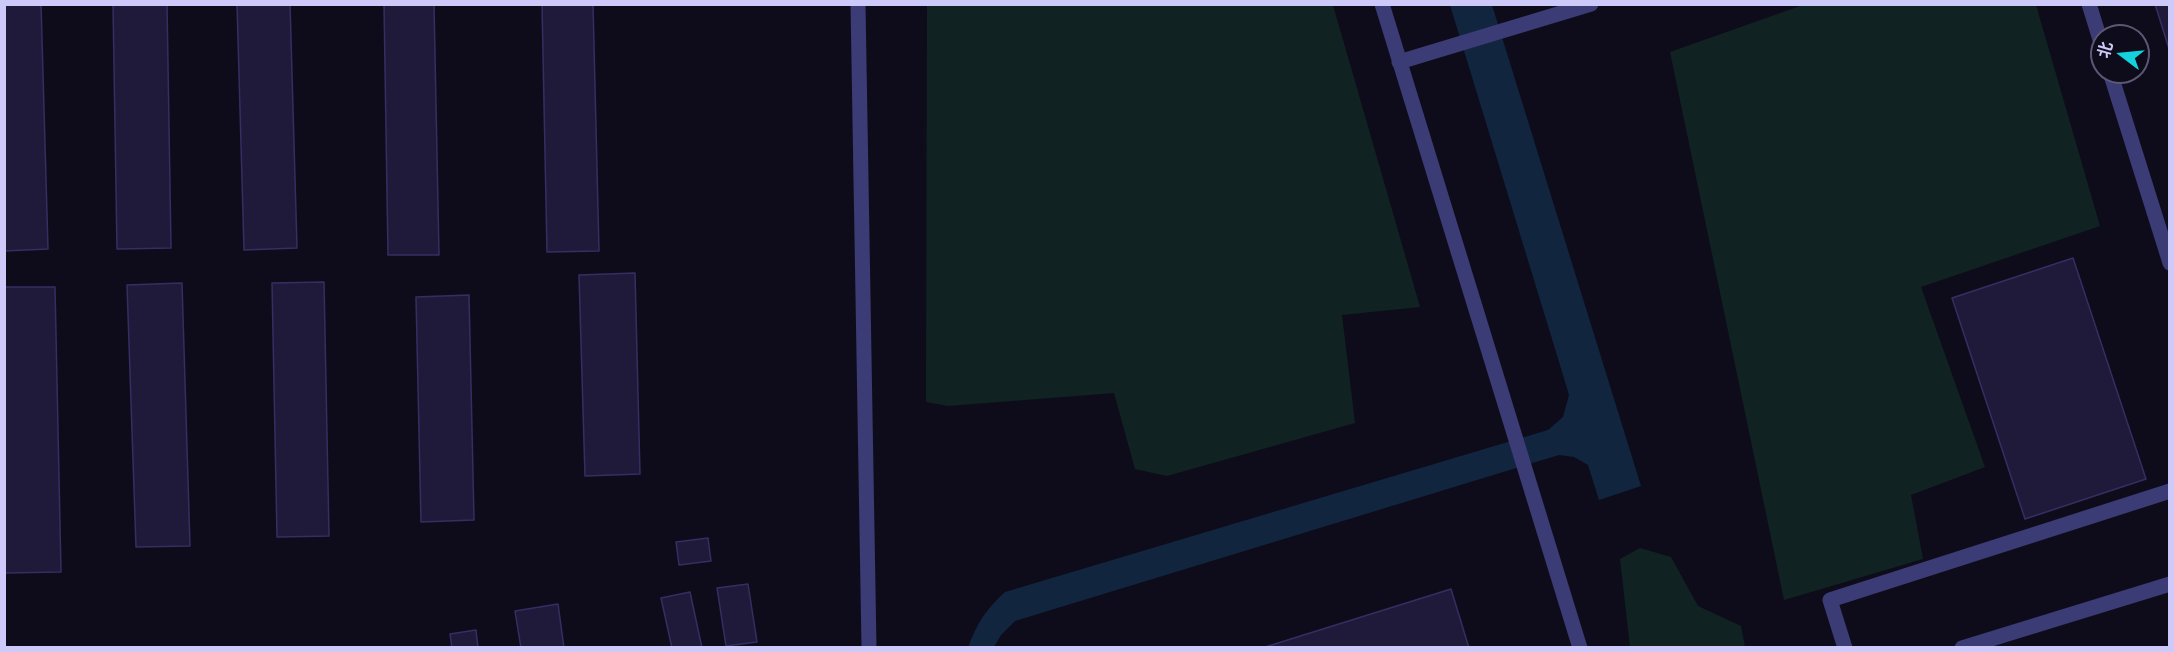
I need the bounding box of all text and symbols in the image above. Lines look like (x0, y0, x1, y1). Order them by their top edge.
north arrow (2090, 24, 2150, 84)
text: 北 (2093, 39, 2115, 60)

